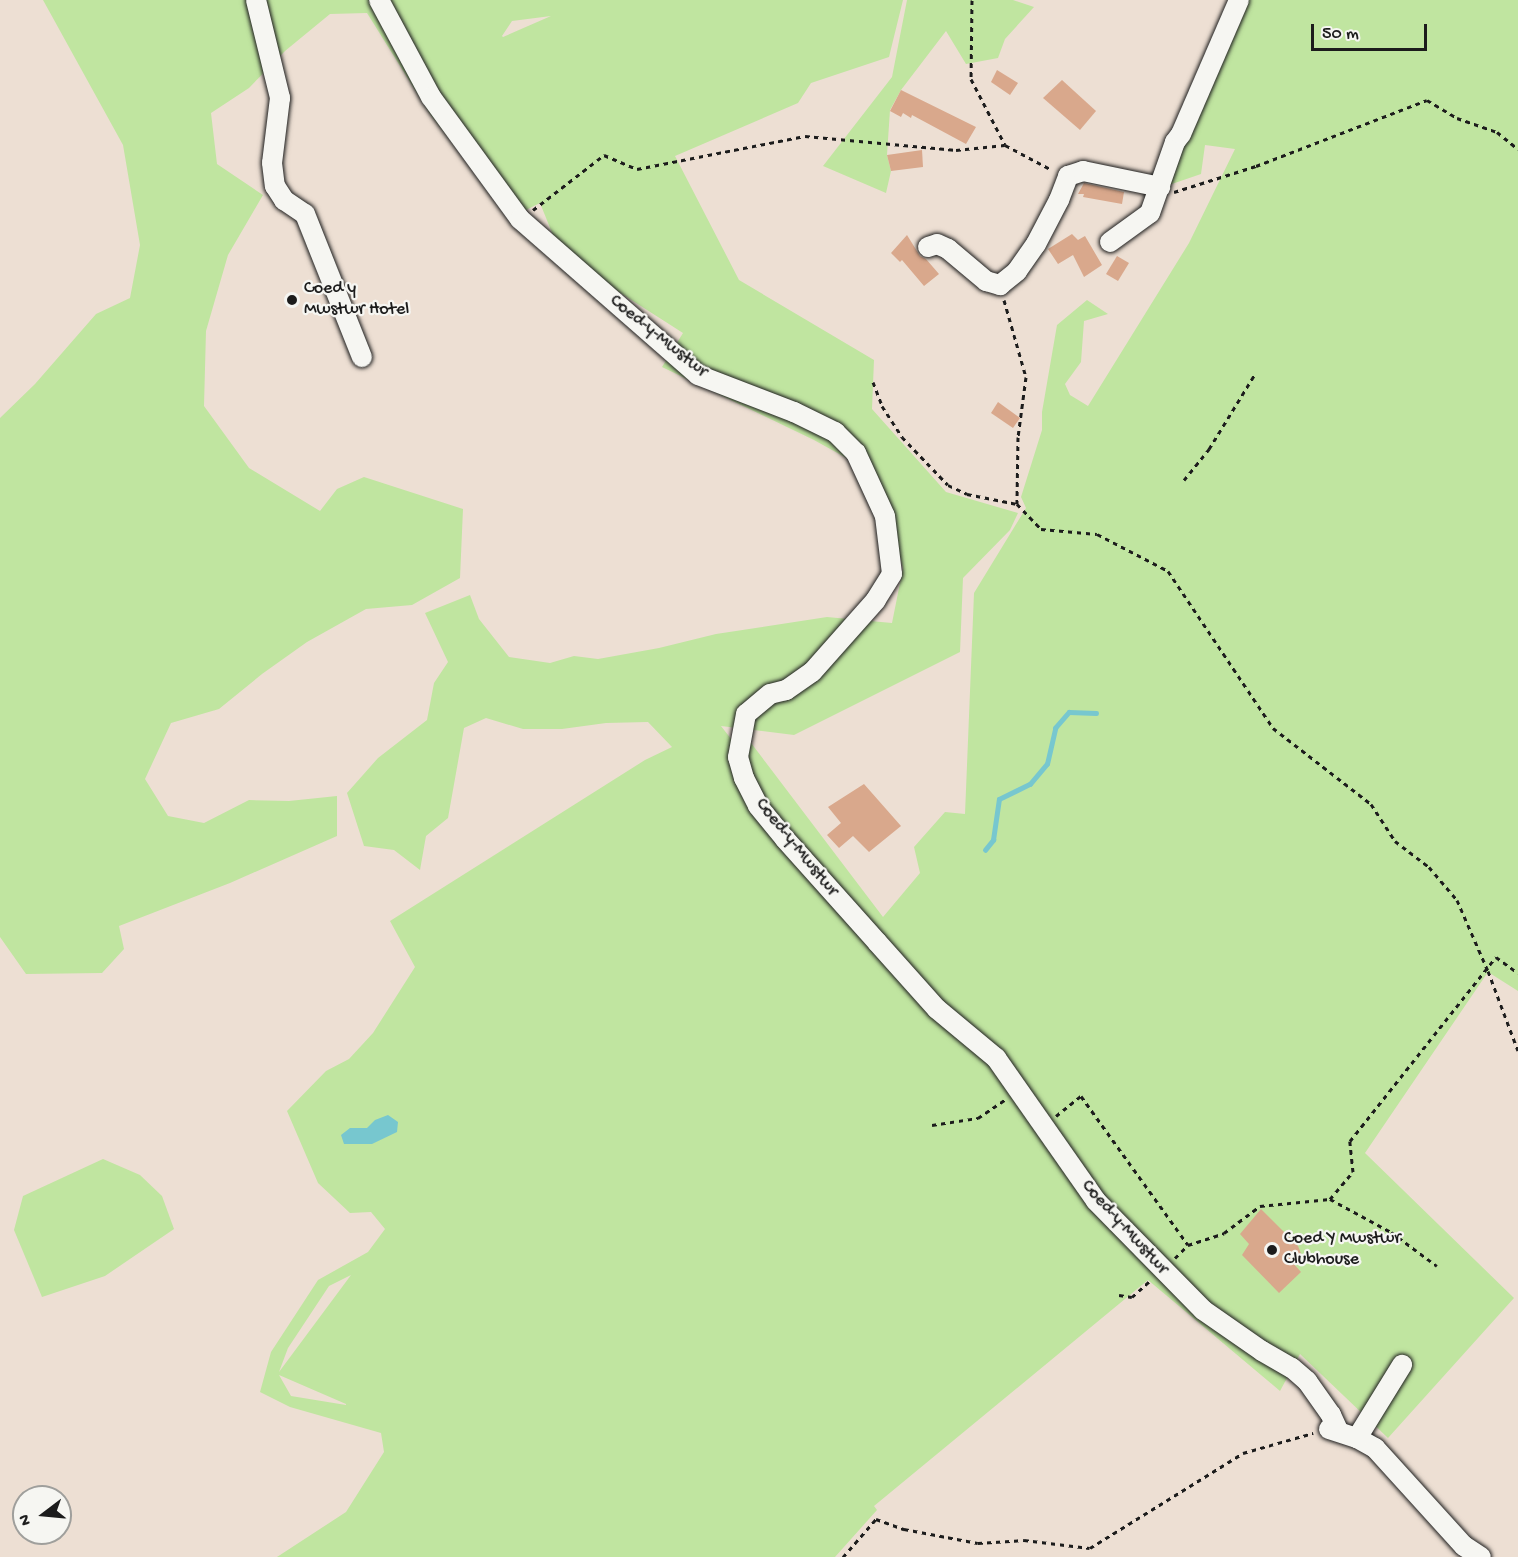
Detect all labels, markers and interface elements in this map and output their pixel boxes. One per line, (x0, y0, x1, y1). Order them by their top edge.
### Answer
scale bar (1314, 12, 1430, 50)
text: 50 m (1322, 24, 1359, 45)
place label: Coed y Mwstwr Hotel (304, 279, 409, 322)
street label: Coed-y-Mwstwr (605, 291, 711, 383)
marker: Coed y Mwstwr Hotel (285, 293, 299, 307)
street label: Coed-y-Mwstwr (750, 795, 842, 901)
street label: Coed-y-Mwstwr (1076, 1176, 1172, 1280)
place label: Coed Y Mwstwr Clubhouse (1284, 1229, 1401, 1272)
marker: Coed Y Mwstwr Clubhouse (1265, 1243, 1279, 1257)
north arrow (12, 1485, 72, 1545)
text: N (16, 1512, 37, 1527)

